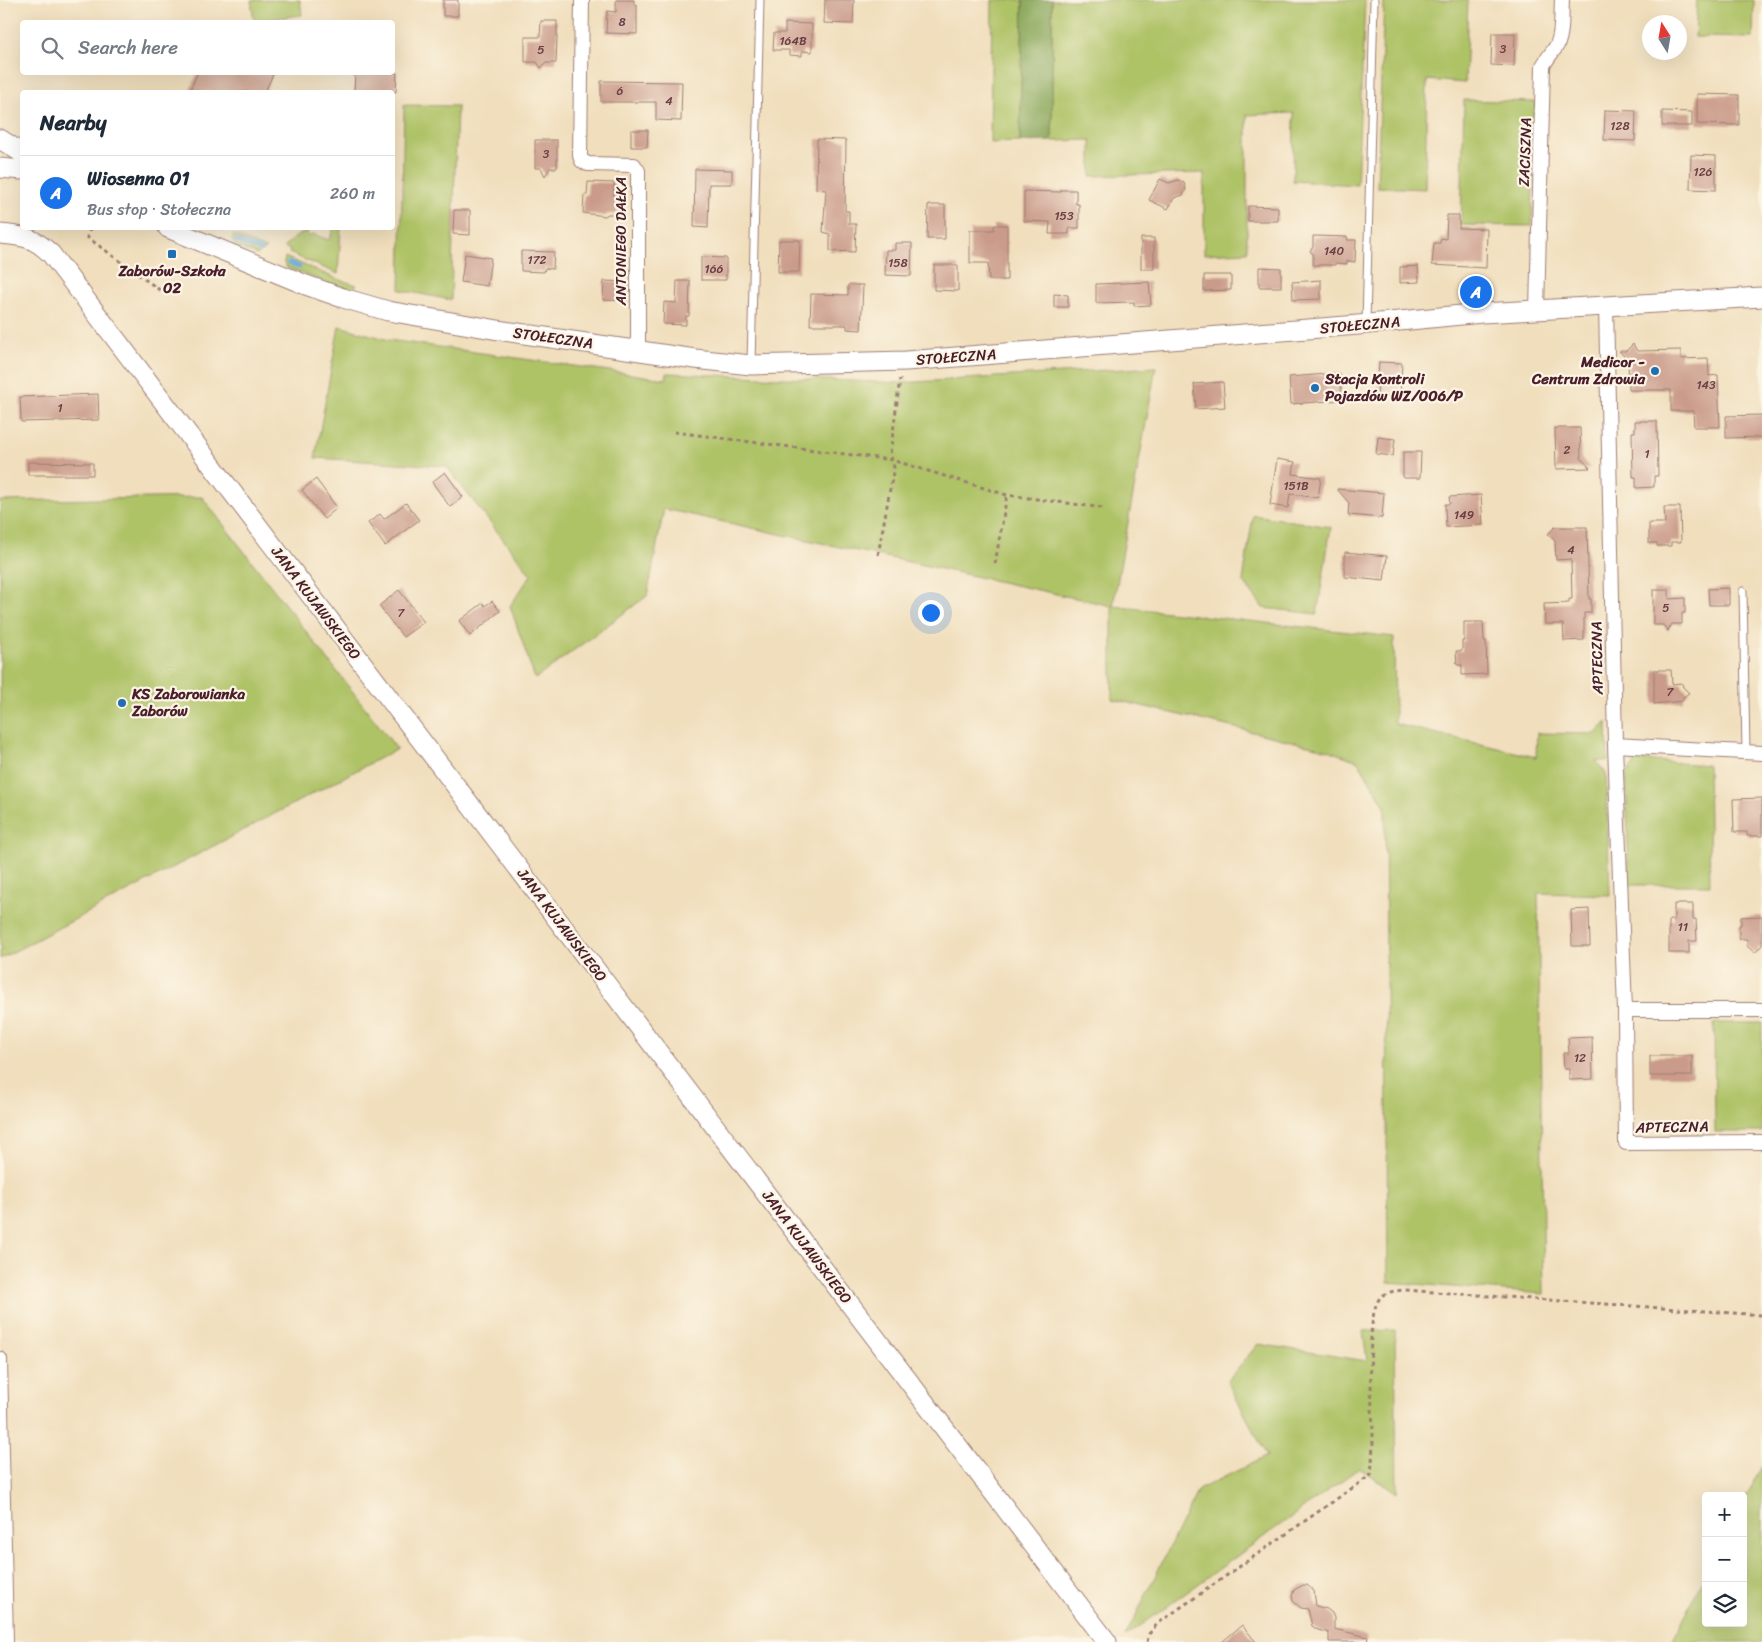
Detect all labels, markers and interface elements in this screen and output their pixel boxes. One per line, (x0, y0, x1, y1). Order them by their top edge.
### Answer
house number: 8 (618, 11, 626, 33)
north arrow (1642, 15, 1687, 60)
search box (20, 20, 395, 75)
house number: 164B (779, 30, 807, 52)
text: Search here (78, 31, 178, 64)
icon: search (38, 34, 66, 62)
house number: 3 (1500, 38, 1507, 60)
house number: 5 (537, 39, 545, 61)
house number: 6 (617, 80, 624, 102)
house number: 4 (665, 90, 673, 112)
text: Nearby (40, 104, 106, 142)
house number: 128 (1610, 115, 1630, 137)
street label: ZACISZNA (1511, 117, 1539, 187)
house number: 3 (543, 143, 550, 165)
house number: 126 (1694, 161, 1713, 183)
text: Wiosenna 01 (87, 162, 190, 195)
street label: ANTONIEGO DAŁKA (608, 177, 634, 306)
text: A (51, 179, 61, 208)
text: 260 m (330, 179, 375, 208)
text: Bus stop · Stołeczna (87, 195, 231, 224)
house number: 153 (1054, 205, 1074, 227)
house number: 140 (1324, 240, 1345, 262)
marker: Zaborów-Szkoła 02 (166, 248, 178, 260)
house number: 172 (528, 249, 547, 271)
house number: 158 (888, 252, 908, 274)
place label: Zaborów-Szkoła 02 (117, 258, 226, 301)
house number: 166 (705, 258, 724, 280)
pin: A (1460, 273, 1492, 311)
street label: STOŁECZNA (1319, 309, 1401, 341)
street label: STOŁECZNA (511, 320, 595, 356)
street label: STOŁECZNA (915, 341, 997, 373)
place label: Medicor - Centrum Zdrowia (1531, 349, 1645, 392)
marker: Medicor - Centrum Zdrowia (1649, 365, 1661, 377)
place label: Stacja Kontroli Pojazdów WZ/006/P (1324, 366, 1464, 409)
house number: 143 (1696, 374, 1716, 396)
marker: Stacja Kontroli Pojazdów WZ/006/P (1309, 382, 1321, 394)
house number: 1 (57, 397, 63, 419)
house number: 2 (1564, 439, 1571, 461)
house number: 1 (1644, 443, 1650, 465)
house number: 151B (1283, 475, 1309, 497)
house number: 149 (1454, 504, 1474, 526)
house number: 4 (1567, 539, 1575, 561)
street label: JANA KUJAWSKIEGO (264, 540, 368, 666)
house number: 5 (1662, 597, 1670, 619)
your location (918, 600, 944, 626)
house number: 7 (398, 602, 406, 624)
street label: APTECZNA (1583, 621, 1611, 696)
place label: KS Zaborowianka Zaborów (131, 681, 245, 724)
house number: 7 (1667, 681, 1675, 703)
marker: KS Zaborowianka Zaborów (116, 697, 128, 709)
street label: JANA KUJAWSKIEGO (510, 862, 614, 988)
house number: 11 (1678, 916, 1688, 938)
house number: 12 (1574, 1047, 1586, 1069)
street label: APTECZNA (1634, 1113, 1709, 1141)
street label: JANA KUJAWSKIEGO (755, 1184, 859, 1310)
map controls (1702, 1492, 1747, 1627)
button: + (1702, 1492, 1747, 1537)
button: − (1702, 1537, 1747, 1582)
button: layers (1702, 1582, 1747, 1627)

